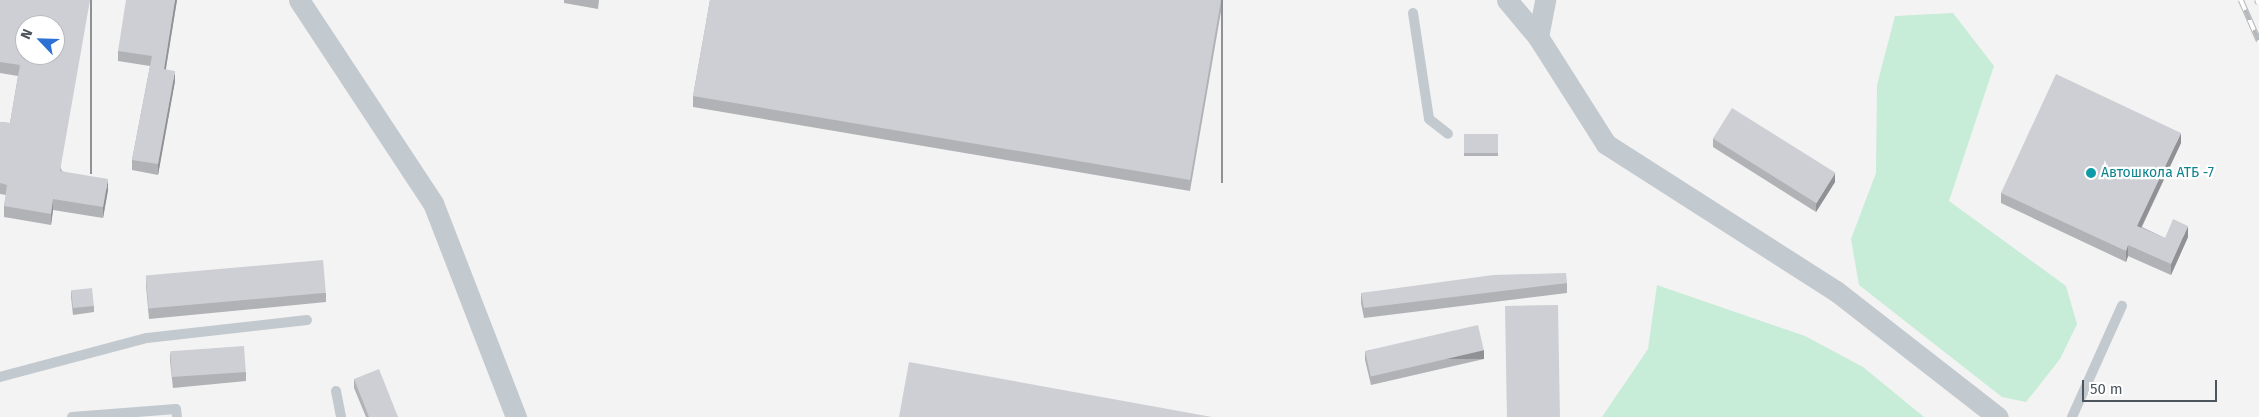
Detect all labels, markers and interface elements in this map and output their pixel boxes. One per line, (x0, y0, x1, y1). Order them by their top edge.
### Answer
north arrow (15, 15, 65, 65)
text: N (17, 26, 36, 42)
place label: Автошкола АТБ -7 (2101, 165, 2214, 181)
marker: Автошкола АТБ -7 (2085, 167, 2097, 179)
scale bar (2084, 370, 2219, 402)
text: 50 m (2090, 380, 2123, 398)

